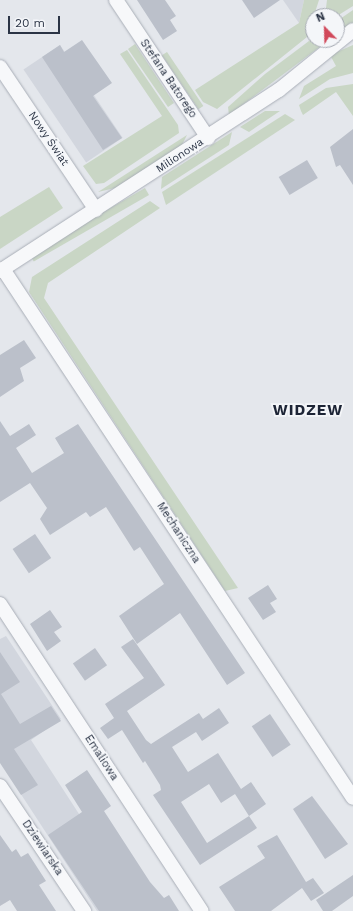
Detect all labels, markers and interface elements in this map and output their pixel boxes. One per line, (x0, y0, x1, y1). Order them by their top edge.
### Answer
scale bar (10, 8, 62, 34)
north arrow (305, 8, 345, 48)
text: N (314, 10, 327, 25)
text: 20 m (15, 16, 45, 30)
street label: Stefana Batorego (137, 37, 199, 121)
street label: Nowy Świat (25, 109, 71, 169)
street label: Milionowa (154, 136, 206, 176)
district label: WIDZEW (273, 402, 343, 420)
street label: Mechaniczna (153, 500, 203, 566)
street label: Emaliowa (81, 733, 121, 783)
street label: Dziewiarska (19, 818, 65, 878)

